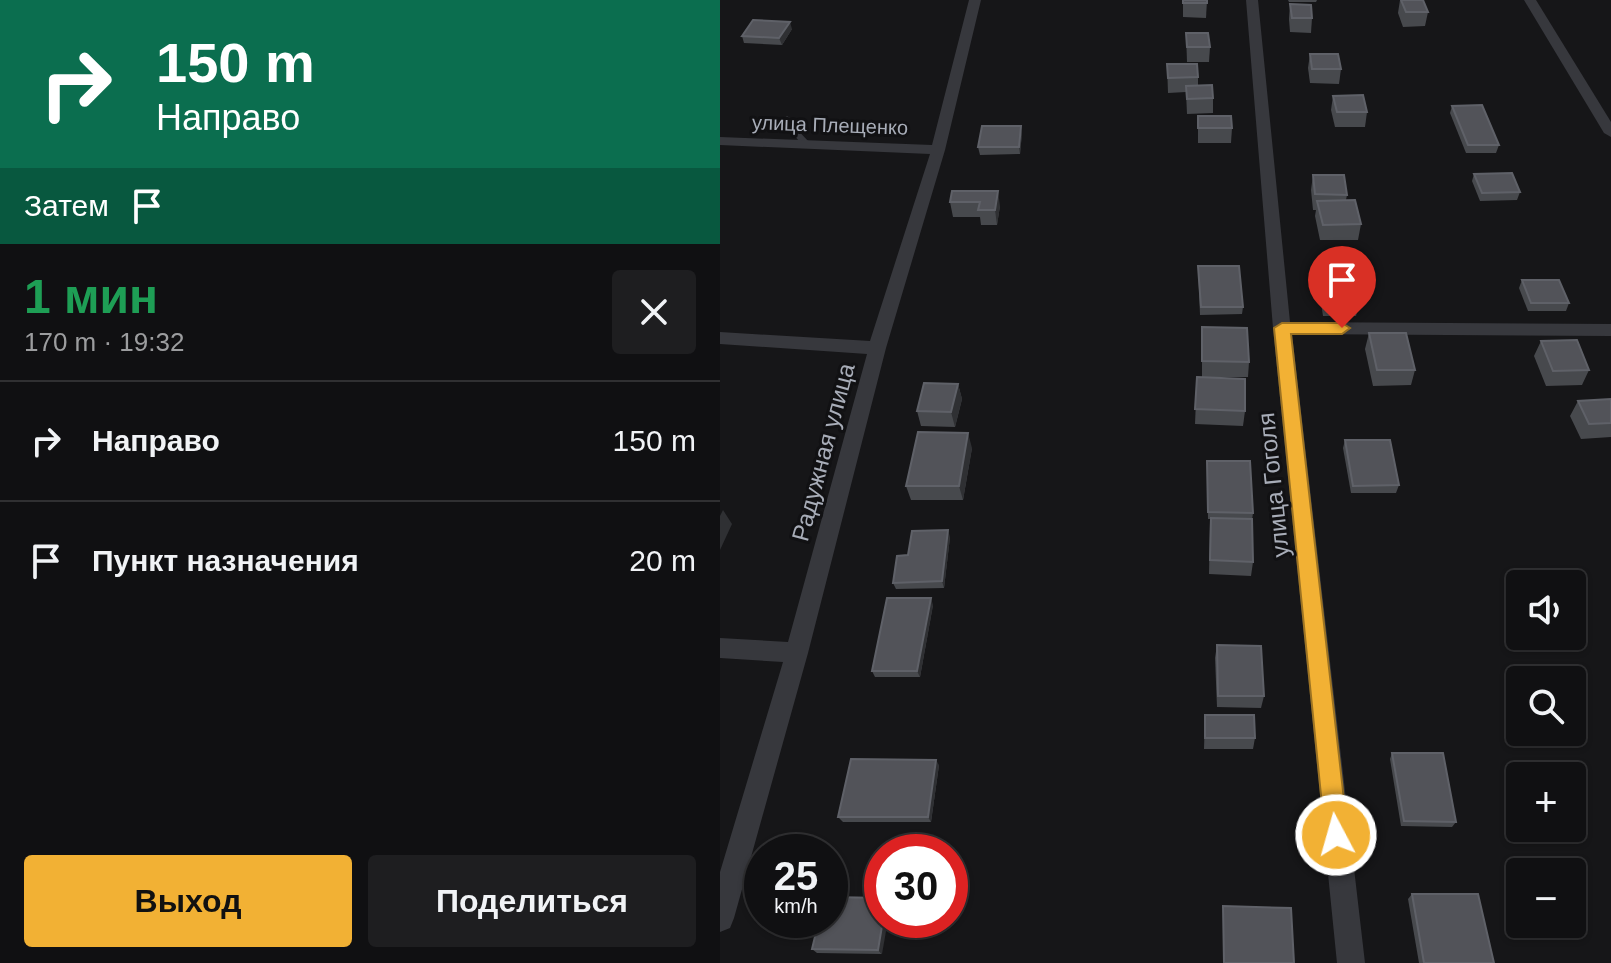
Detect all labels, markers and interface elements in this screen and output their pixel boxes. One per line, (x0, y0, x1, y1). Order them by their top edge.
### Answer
text: 150 m (156, 31, 315, 94)
icon: right (24, 32, 128, 136)
text: Направо (156, 97, 300, 138)
street label: улица Плещенко (752, 111, 908, 139)
icon: arrive (125, 184, 169, 228)
text: Затем (24, 189, 109, 222)
pin (1308, 246, 1376, 328)
icon: arrive (1320, 258, 1364, 302)
text: 1 мин (24, 270, 158, 323)
button: close (612, 270, 696, 354)
text: 170 m · 19:32 (24, 327, 184, 357)
street label: Радужная улица (786, 359, 860, 544)
street label: улица Гоголя (1252, 411, 1294, 559)
icon: right (24, 419, 68, 463)
text: Направо (92, 424, 220, 457)
text: 150 m (613, 424, 696, 457)
icon: arrive (24, 539, 68, 583)
text: Пункт назначения (92, 544, 359, 577)
text: 20 m (629, 544, 696, 577)
map controls (1506, 570, 1586, 938)
button: sound (1506, 570, 1586, 650)
button: search (1506, 666, 1586, 746)
button: + (1506, 762, 1586, 842)
position arrow (1294, 793, 1378, 877)
speed limit sign: 30 (864, 834, 968, 938)
text: 25 (774, 854, 818, 898)
button: Выход (24, 855, 352, 947)
button: Поделиться (368, 855, 696, 947)
button: − (1506, 858, 1586, 938)
text: km/h (774, 895, 818, 917)

